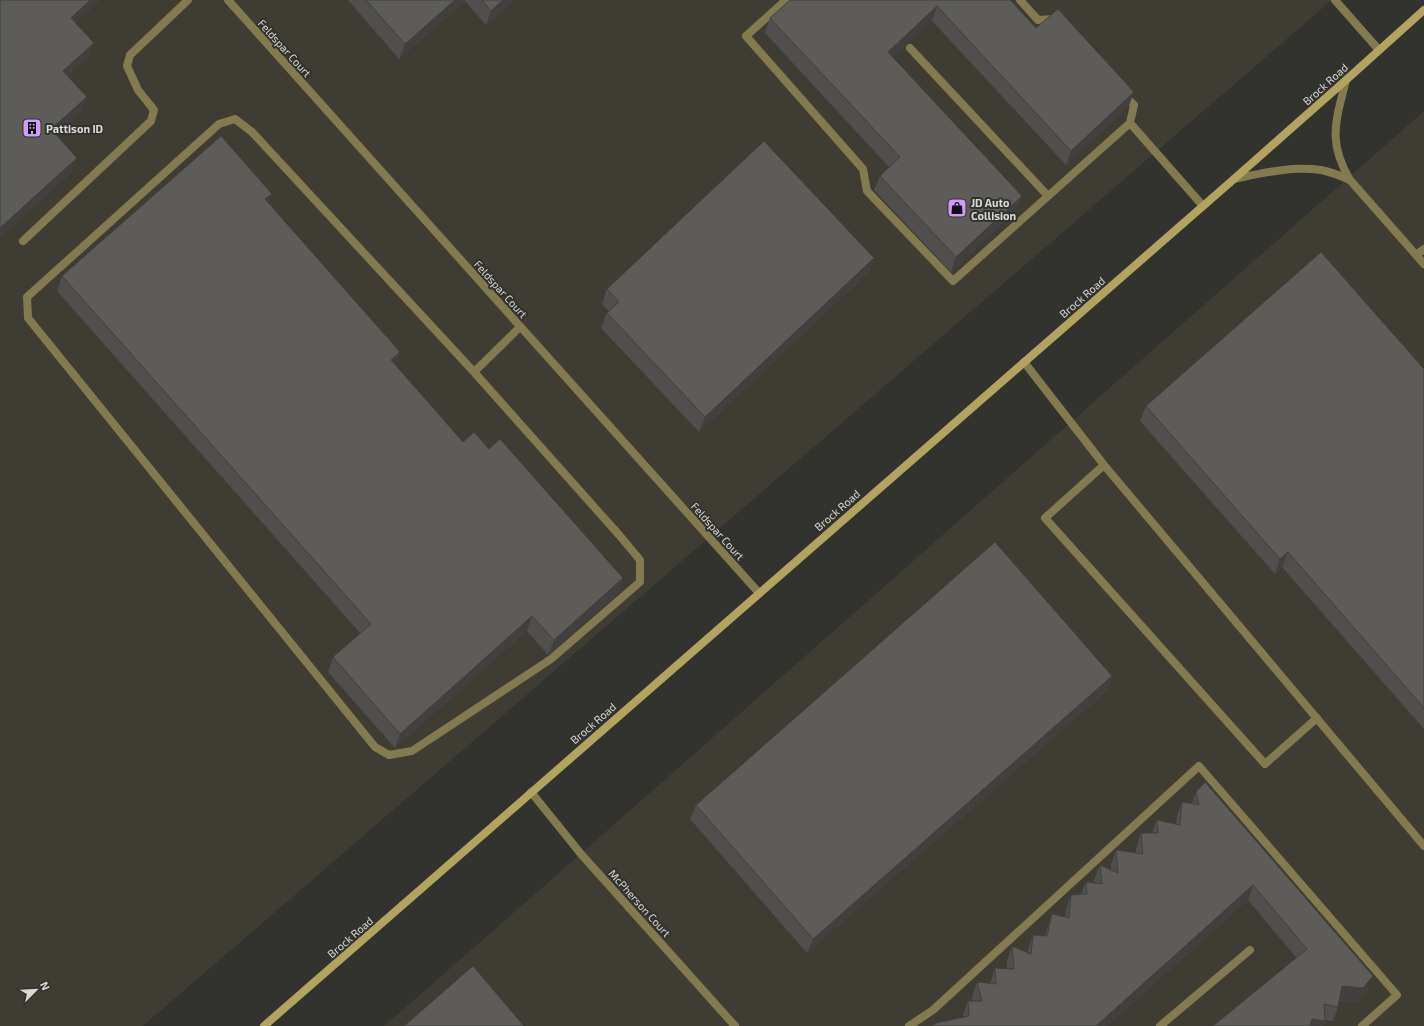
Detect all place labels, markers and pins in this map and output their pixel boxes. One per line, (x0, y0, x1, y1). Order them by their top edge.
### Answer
building icon: Pattison ID (21, 117, 43, 139)
place label: Pattison ID (46, 122, 103, 135)
place label: JD Auto Collision (971, 196, 1016, 222)
shop icon: JD Auto Collision (946, 197, 968, 219)

